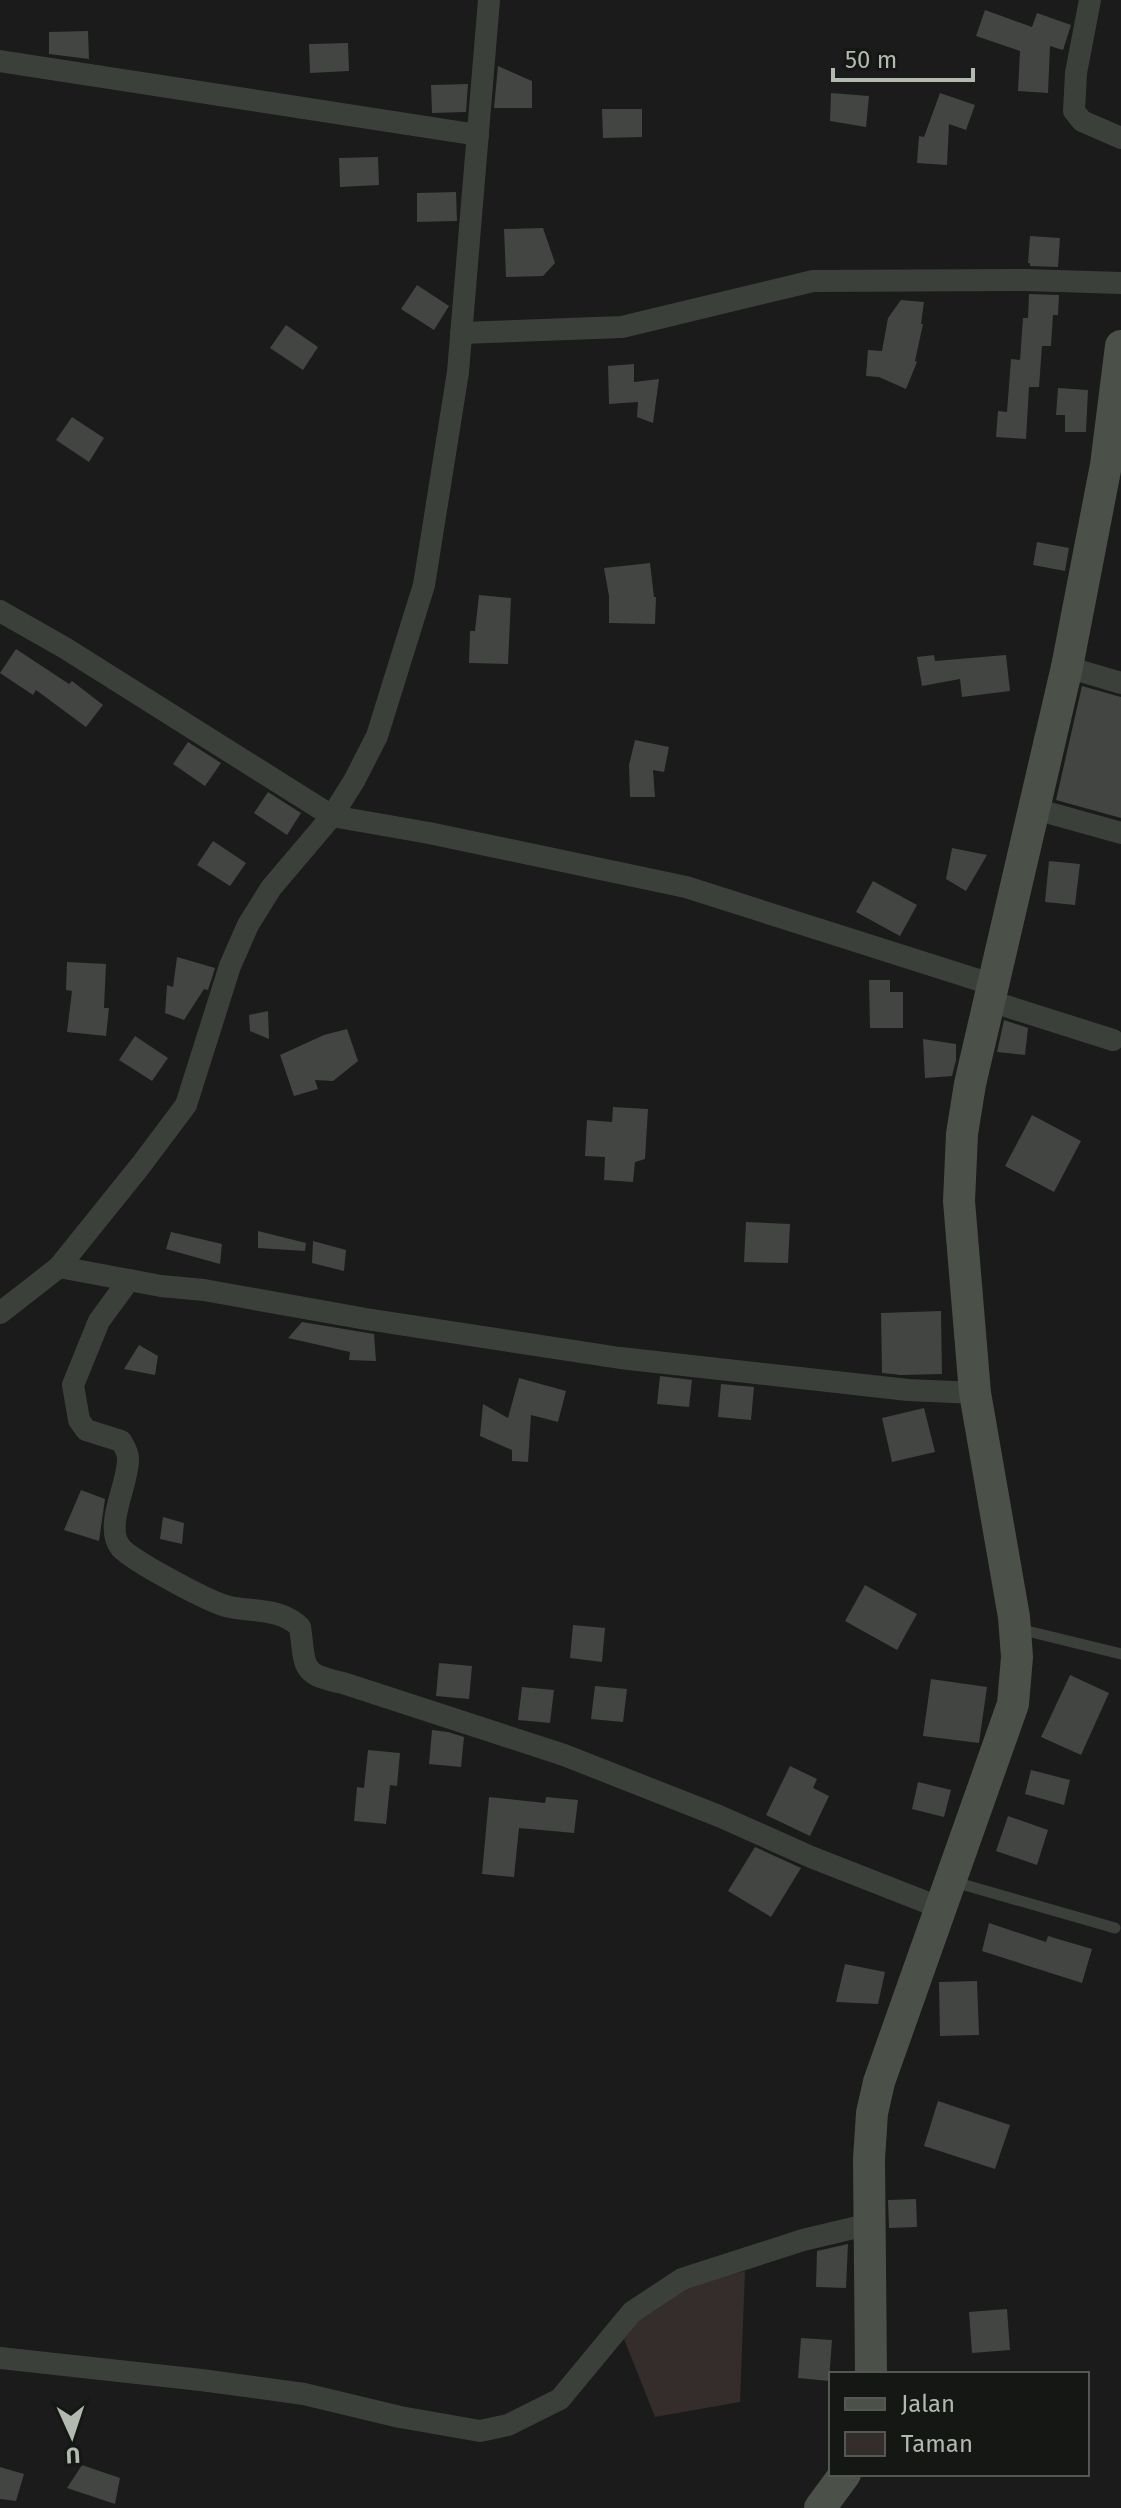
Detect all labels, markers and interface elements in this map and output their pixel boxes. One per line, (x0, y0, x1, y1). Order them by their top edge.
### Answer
scale bar (833, 32, 973, 82)
text: 50 m (845, 46, 897, 74)
legend (829, 2372, 1089, 2476)
text: Jalan (901, 2390, 955, 2418)
north arrow (32, 2396, 112, 2476)
text: Taman (901, 2430, 973, 2458)
text: U (65, 2442, 81, 2469)

